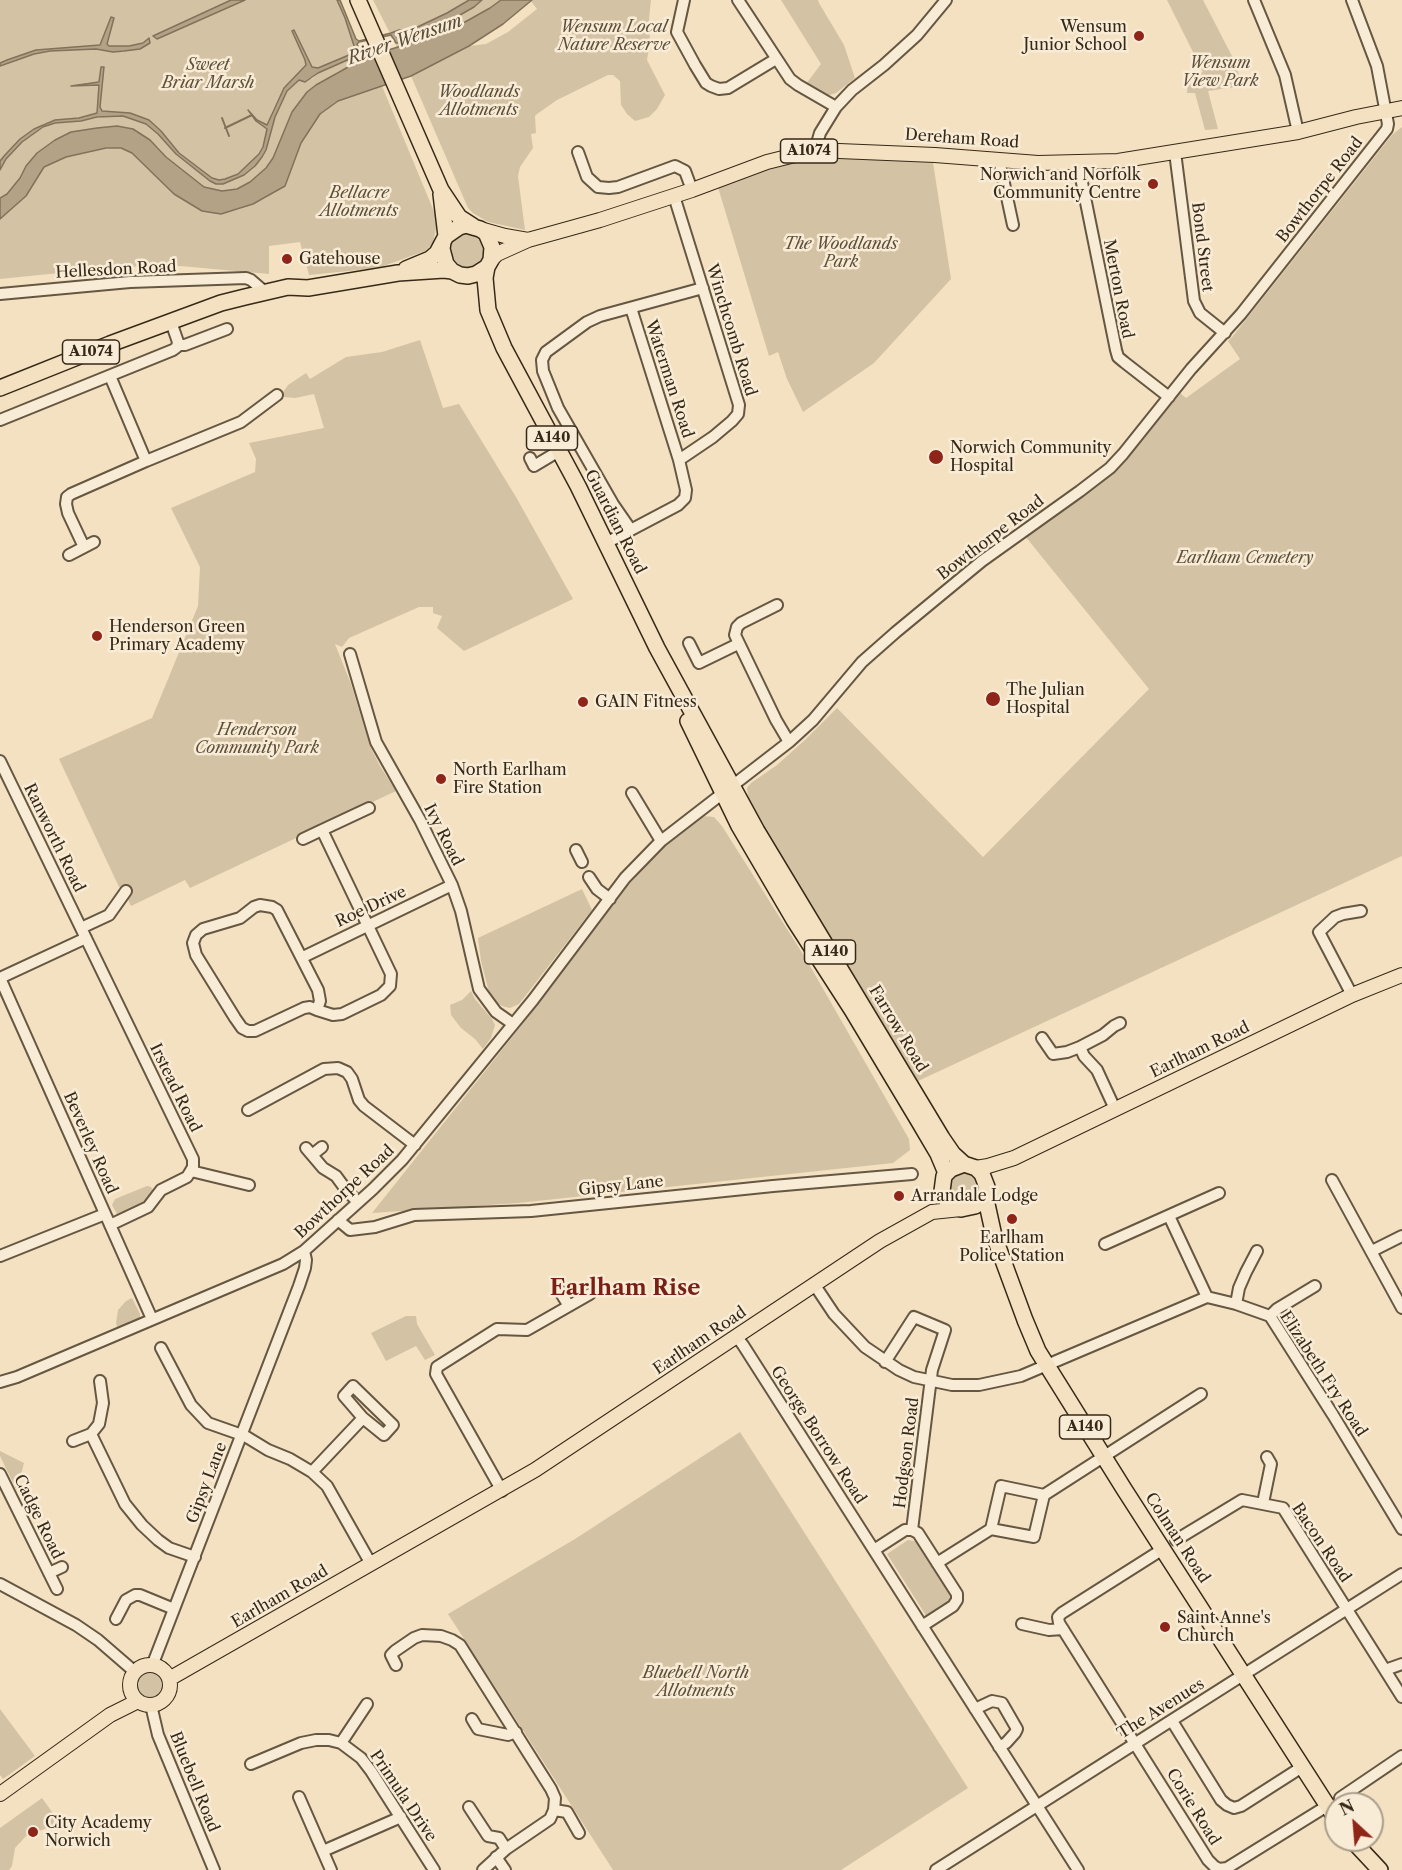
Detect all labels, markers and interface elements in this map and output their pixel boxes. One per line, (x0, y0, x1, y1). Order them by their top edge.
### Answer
water label: River Wensum (345, 10, 465, 70)
park label: Wensum Local Nature Reserve (558, 17, 670, 55)
place label: Wensum Junior School (1024, 17, 1127, 55)
marker: Wensum Junior School (1132, 29, 1146, 43)
park label: Wensum View Park (1181, 53, 1259, 91)
park label: Sweet Briar Marsh (162, 55, 254, 93)
park label: Woodlands Allotments (438, 82, 520, 120)
street label: Dereham Road (904, 125, 1020, 153)
street label: Bowthorpe Road (1273, 133, 1367, 247)
road number: A1074 (780, 139, 838, 163)
place label: Norwich and Norfolk Community Centre (980, 165, 1141, 203)
marker: Norwich and Norfolk Community Centre (1146, 177, 1160, 191)
park label: Bellacre Allotments (320, 183, 398, 221)
street label: Bond Street (1187, 201, 1217, 293)
park label: The Woodlands Park (784, 234, 898, 272)
street label: Merton Road (1099, 238, 1137, 340)
place label: Gatehouse (299, 249, 381, 269)
marker: Gatehouse (280, 252, 294, 266)
street label: Hellesdon Road (55, 257, 177, 283)
street label: Winchcomb Road (702, 261, 760, 399)
street label: Waterman Road (641, 318, 697, 440)
road number: A1074 (62, 340, 119, 364)
road number: A140 (526, 426, 578, 450)
place label: Norwich Community Hospital (950, 438, 1111, 476)
marker: Norwich Community Hospital (927, 448, 945, 466)
street label: Guardian Road (580, 467, 650, 577)
street label: Bowthorpe Road (934, 492, 1048, 584)
park label: Earlham Cemetery (1176, 548, 1314, 568)
place label: Henderson Green Primary Academy (109, 617, 245, 655)
marker: Henderson Green Primary Academy (90, 629, 104, 643)
place label: The Julian Hospital (1006, 680, 1085, 718)
marker: The Julian Hospital (984, 690, 1002, 708)
place label: GAIN Fitness (595, 692, 697, 712)
marker: GAIN Fitness (576, 695, 590, 709)
park label: Henderson Community Park (195, 720, 319, 758)
place label: North Earlham Fire Station (453, 760, 567, 798)
marker: North Earlham Fire Station (434, 772, 448, 786)
street label: Ranworth Road (19, 780, 89, 896)
street label: Ivy Road (419, 801, 467, 869)
street label: Roe Drive (332, 882, 410, 932)
road number: A140 (804, 940, 856, 964)
street label: Farrow Road (865, 982, 931, 1076)
street label: Earlham Road (1147, 1018, 1253, 1082)
street label: Irstead Road (145, 1041, 205, 1135)
street label: Beverley Road (59, 1089, 121, 1197)
street label: Bowthorpe Road (291, 1141, 399, 1243)
street label: Gipsy Lane (577, 1172, 665, 1200)
place label: Arrandale Lodge (911, 1186, 1038, 1206)
marker: Arrandale Lodge (892, 1189, 906, 1203)
marker: Earlham Police Station (1005, 1212, 1019, 1226)
place label: Earlham Police Station (959, 1228, 1065, 1266)
district label: Earlham Rise (550, 1276, 700, 1302)
street label: Earlham Road (650, 1303, 750, 1379)
street label: Elizabeth Fry Road (1275, 1308, 1371, 1440)
street label: George Borrow Road (766, 1362, 870, 1508)
street label: Hodgson Road (891, 1396, 923, 1510)
road number: A140 (1060, 1415, 1110, 1439)
street label: Gipsy Lane (183, 1440, 231, 1526)
street label: Cadge Road (9, 1472, 67, 1562)
street label: Colman Road (1141, 1489, 1213, 1587)
street label: Bacon Road (1287, 1500, 1355, 1586)
street label: Earlham Road (228, 1562, 332, 1632)
place label: Saint Anne's Church (1177, 1608, 1271, 1646)
marker: Saint Anne's Church (1158, 1620, 1172, 1634)
park label: Bluebell North Allotments (643, 1663, 749, 1701)
street label: The Avenues (1114, 1675, 1208, 1743)
street label: Bluebell Road (165, 1729, 223, 1835)
street label: Primula Drive (365, 1747, 441, 1845)
street label: Corie Road (1162, 1765, 1224, 1849)
north arrow (1324, 1792, 1384, 1852)
text: N (1336, 1796, 1358, 1820)
place label: City Academy Norwich (45, 1813, 152, 1851)
marker: City Academy Norwich (26, 1825, 40, 1839)

